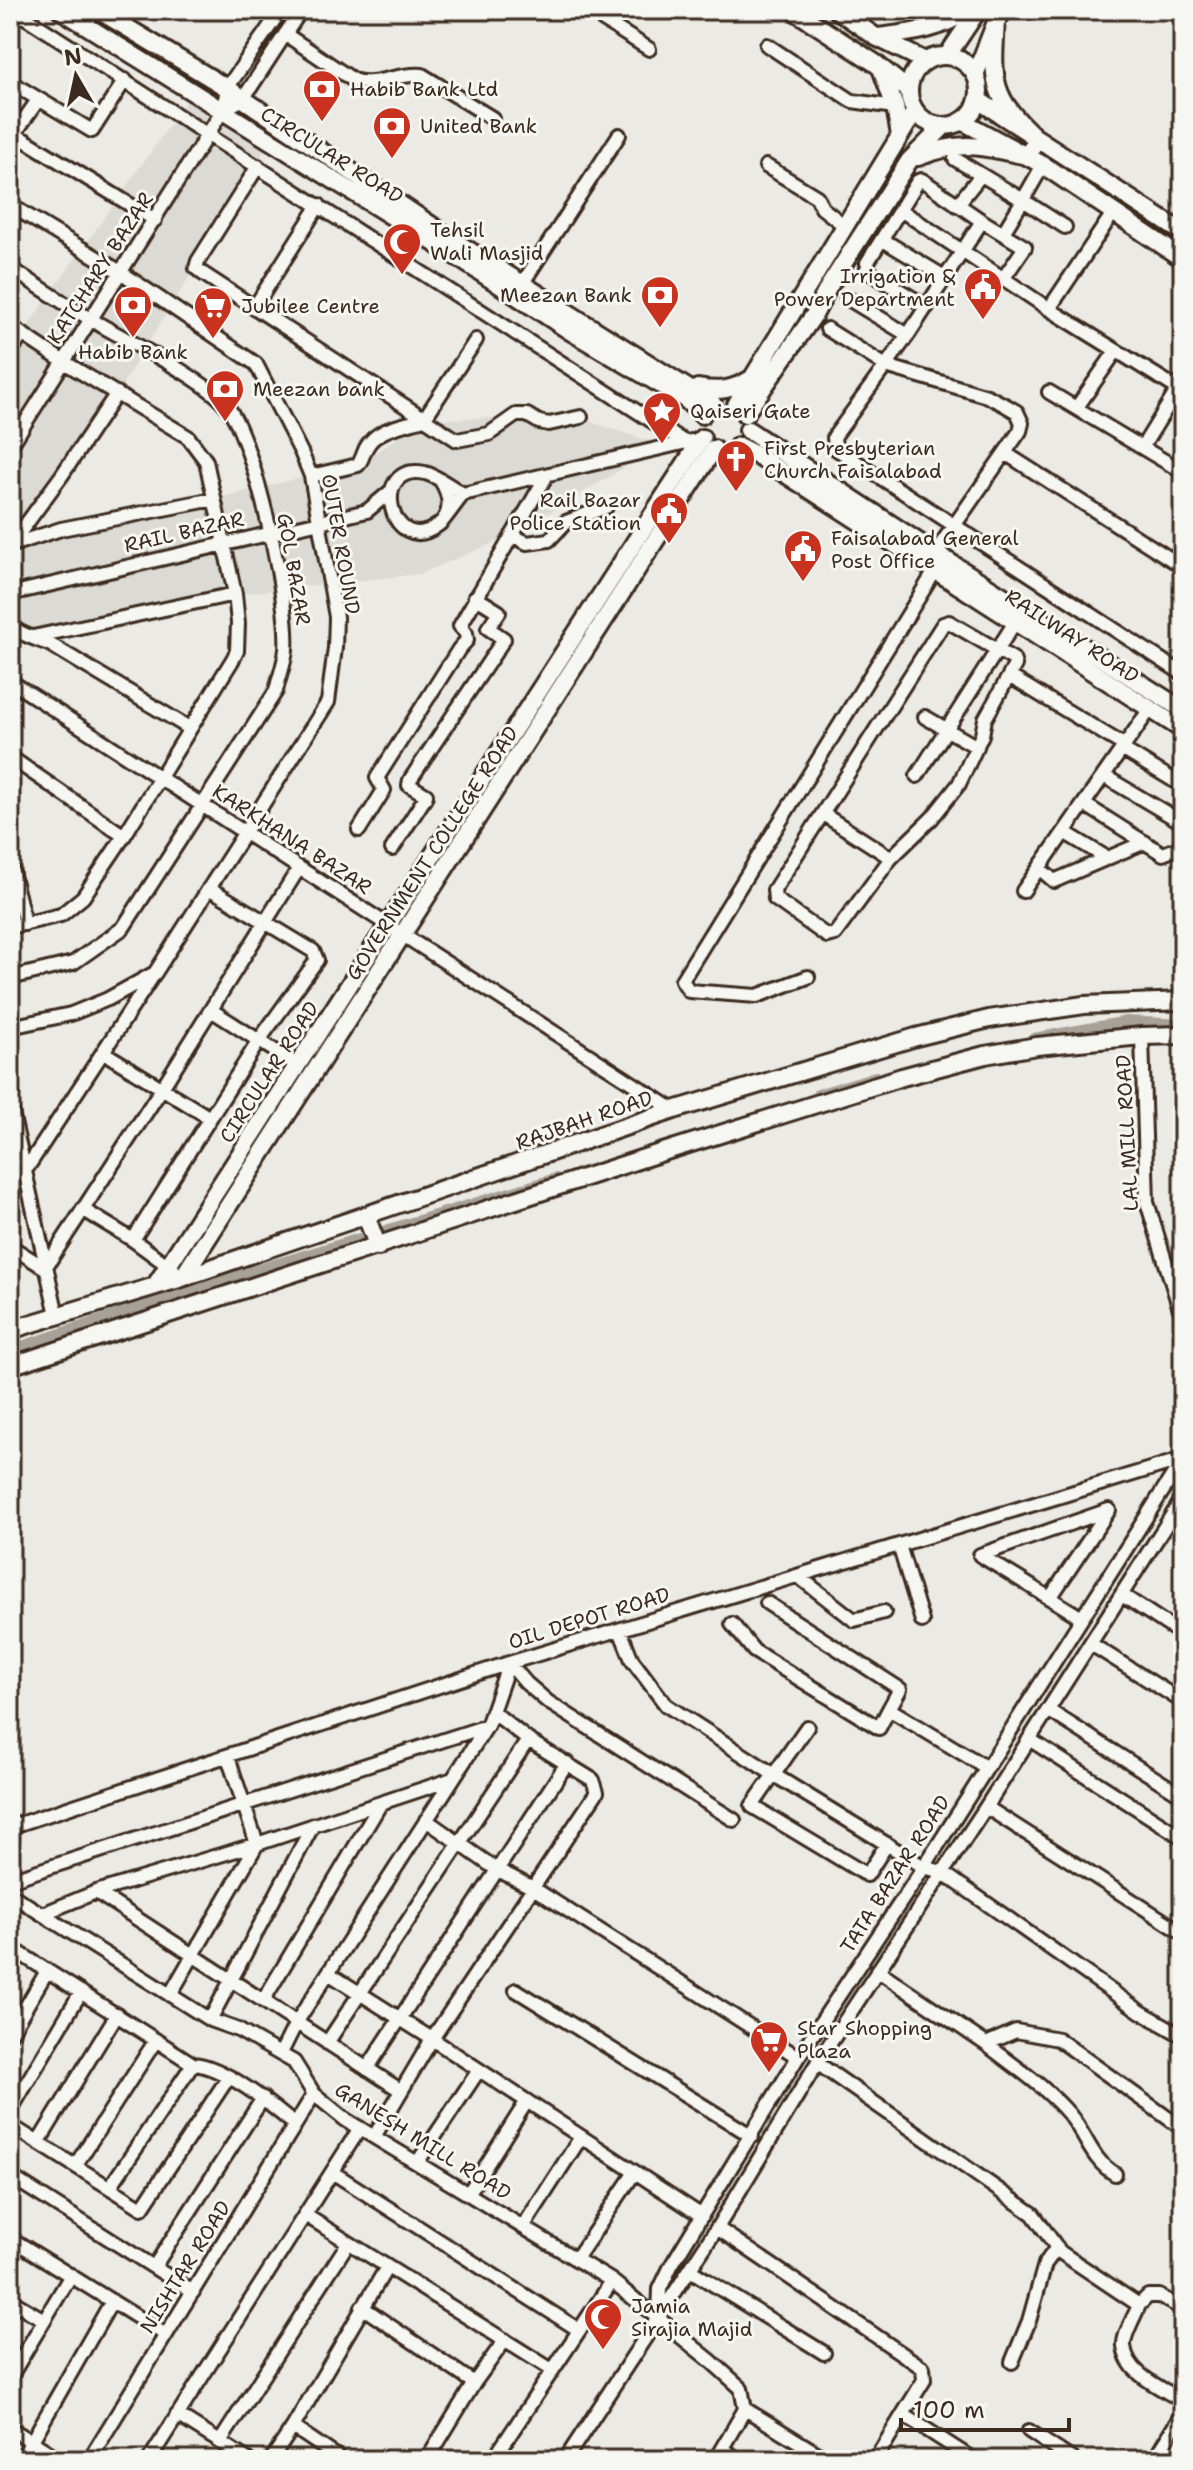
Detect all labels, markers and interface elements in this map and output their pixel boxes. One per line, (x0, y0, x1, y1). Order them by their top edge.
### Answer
north arrow (36, 36, 116, 116)
text: N (62, 41, 84, 72)
bank icon: Habib Bank Ltd (301, 68, 343, 123)
place label: Habib Bank Ltd (350, 76, 499, 102)
street label: CIRCULAR ROAD (256, 101, 408, 209)
bank icon: United Bank (371, 105, 413, 160)
place label: United Bank (420, 113, 537, 139)
street label: KATCHARY BAZAR (41, 187, 159, 349)
place label: Tehsil Wali Masjid (430, 217, 544, 266)
mosque icon: Tehsil Wali Masjid (381, 221, 423, 276)
place label: Irrigation & Power Department (774, 263, 956, 312)
public building icon: Irrigation & Power Department (962, 266, 1004, 321)
bank icon: Meezan Bank (639, 274, 681, 329)
place label: Meezan Bank (500, 282, 632, 308)
bank icon: Habib Bank (112, 284, 154, 339)
supermarket icon: Jubilee Centre (192, 285, 234, 340)
place label: Jubilee Centre (241, 293, 380, 319)
place label: Habib Bank (78, 339, 188, 365)
bank icon: Meezan bank (204, 368, 246, 423)
place label: Meezan bank (253, 376, 385, 402)
place icon: Qaiseri Gate (641, 390, 683, 445)
place label: Qaiseri Gate (690, 398, 811, 424)
place label: First Presbyterian Church Faisalabad (764, 435, 942, 484)
church icon: First Presbyterian Church Faisalabad (715, 438, 757, 493)
street label: OUTER ROUND (316, 472, 366, 616)
place label: Rail Bazar Police Station (509, 487, 641, 536)
public building icon: Rail Bazar Police Station (648, 490, 690, 545)
street label: RAIL BAZAR (122, 506, 247, 558)
street label: GOL BAZAR (271, 511, 317, 627)
place label: Faisalabad General Post Office (831, 525, 1018, 574)
public building icon: Faisalabad General Post Office (782, 528, 824, 583)
street label: RAILWAY ROAD (1000, 583, 1144, 689)
street label: GOVERNMENT COLLEGE ROAD (340, 721, 524, 985)
street label: KARKHANA BAZAR (208, 778, 377, 900)
street label: CIRCULAR ROAD (214, 996, 324, 1148)
street label: LAL MILL ROAD (1110, 1054, 1144, 1212)
street label: RAJBAH ROAD (512, 1084, 656, 1156)
street label: OIL DEPOT ROAD (505, 1581, 673, 1655)
street label: TATA BAZAR ROAD (834, 1790, 956, 1958)
place label: Star Shopping Plaza (797, 2015, 932, 2064)
supermarket icon: Star Shopping Plaza (748, 2019, 790, 2074)
street label: GANESH MILL ROAD (330, 2076, 516, 2206)
street label: NISHTAR ROAD (134, 2196, 236, 2338)
place label: Jamia Sirajia Majid (631, 2293, 753, 2342)
mosque icon: Jamia Sirajia Majid (582, 2296, 624, 2351)
scale bar (901, 2382, 1069, 2432)
text: 100 m (913, 2394, 985, 2426)

